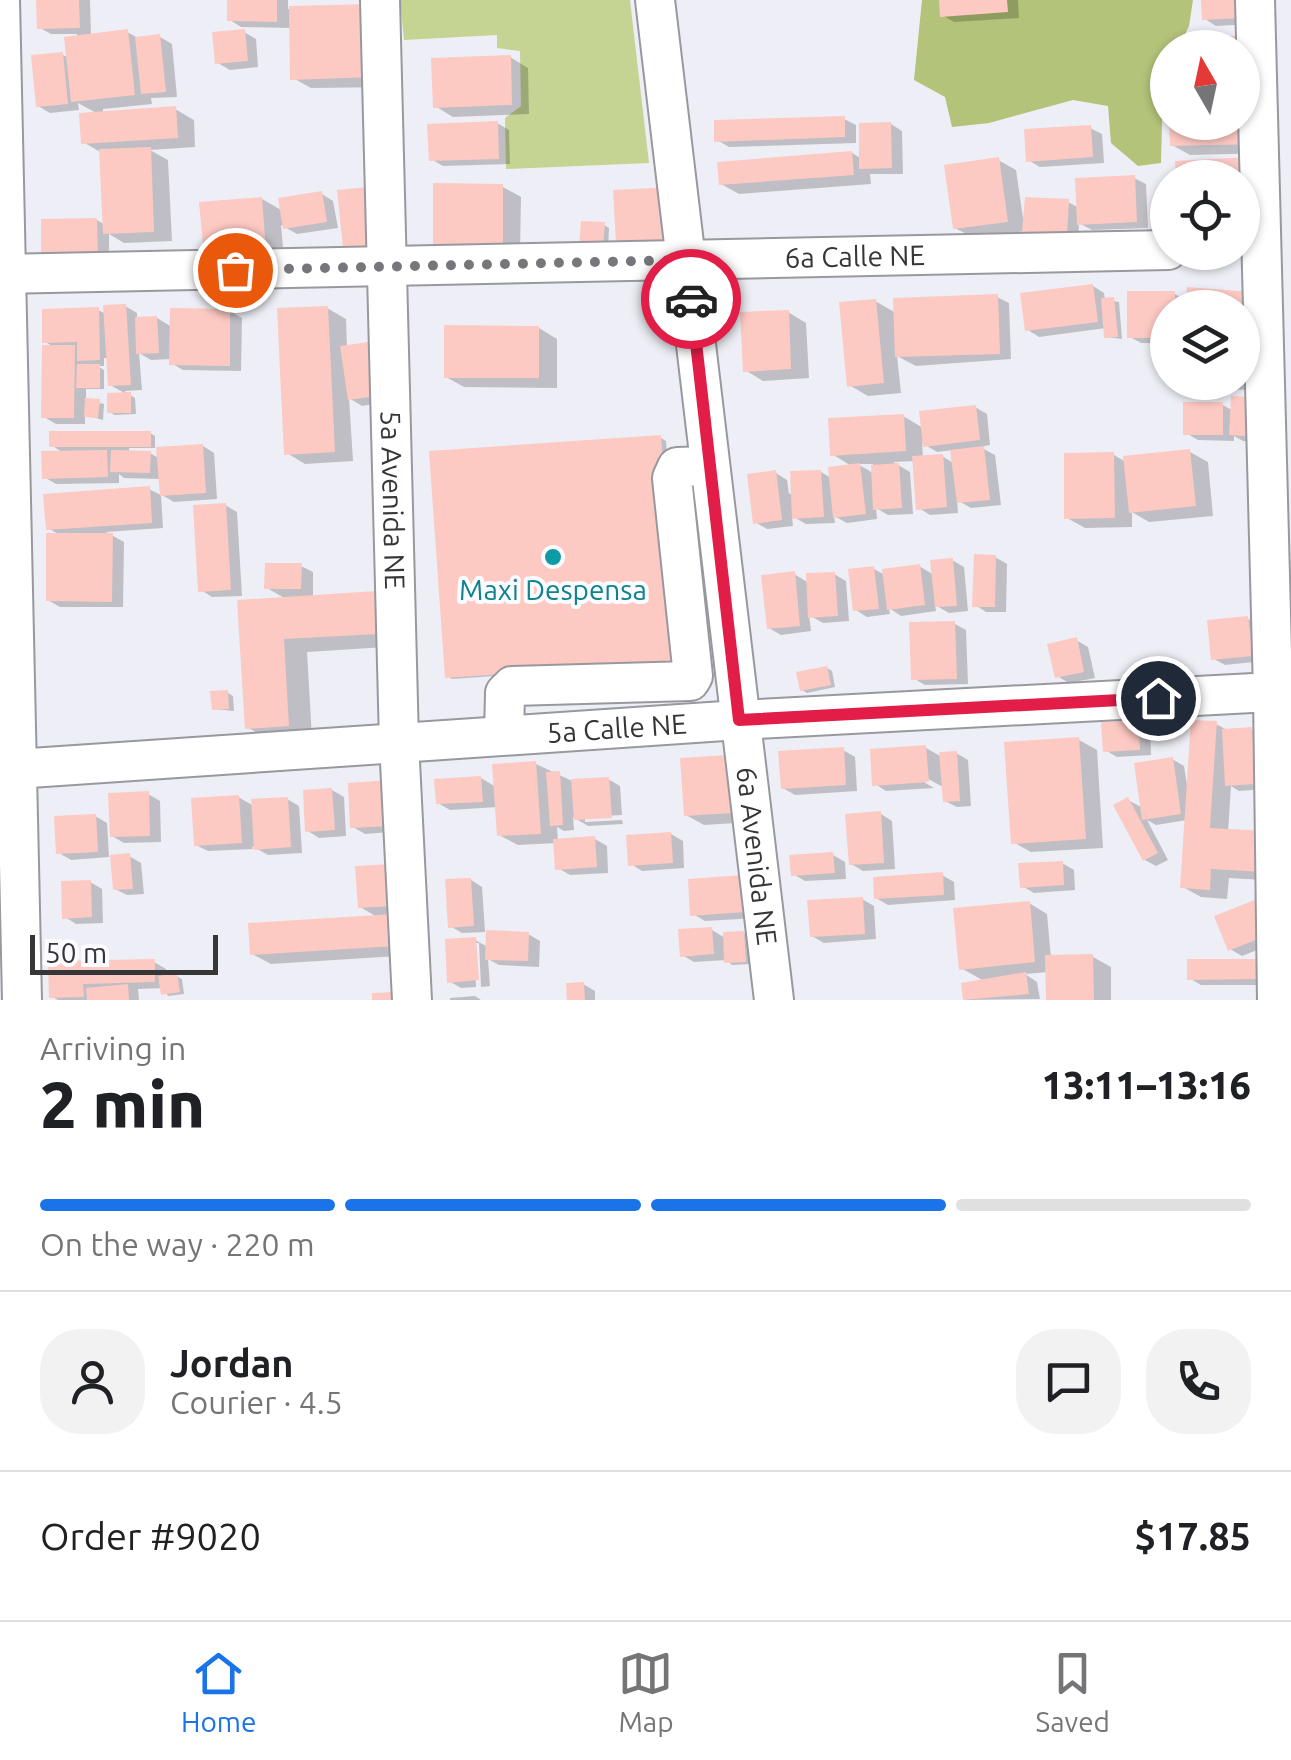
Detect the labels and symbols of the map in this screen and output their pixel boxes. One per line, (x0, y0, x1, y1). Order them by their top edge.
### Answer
north arrow (1150, 30, 1260, 140)
pin (193, 228, 278, 313)
street label: 6a Calle NE (784, 239, 925, 273)
courier (641, 249, 741, 349)
street label: 5a Avenida NE (376, 410, 411, 590)
marker: Maxi Despensa (542, 546, 564, 568)
place label: Maxi Despensa (459, 574, 647, 605)
pin (1116, 656, 1201, 741)
street label: 5a Calle NE (545, 708, 688, 748)
street label: 6a Avenida NE (731, 765, 783, 947)
scale bar (30, 930, 218, 974)

